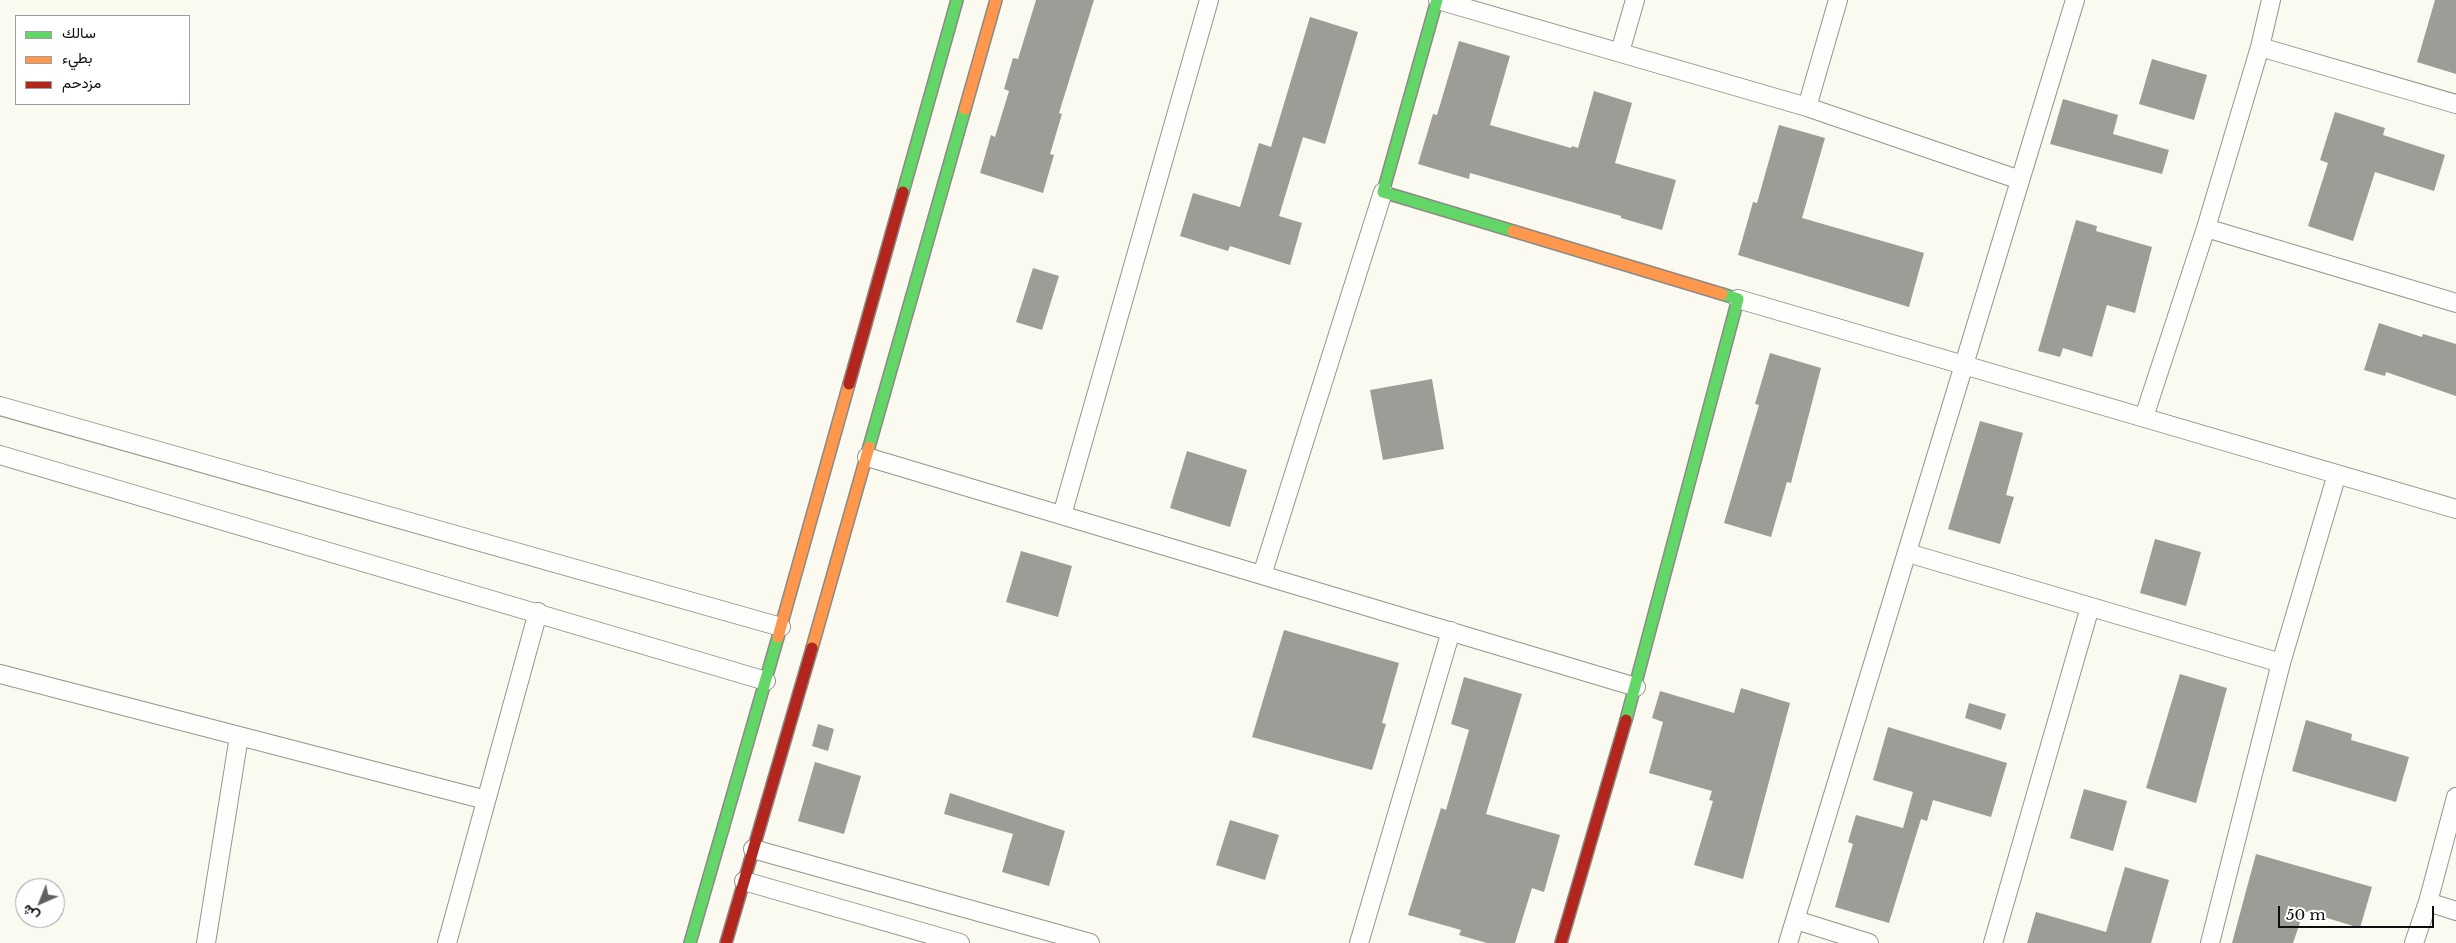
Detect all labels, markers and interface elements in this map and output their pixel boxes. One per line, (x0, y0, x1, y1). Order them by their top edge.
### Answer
legend (15, 15, 190, 105)
text: سالك (62, 23, 96, 42)
text: بطيء (62, 48, 92, 67)
text: مزدحم (62, 73, 101, 92)
north arrow (15, 878, 65, 928)
scale bar (2281, 896, 2437, 928)
text: ش (18, 901, 43, 925)
text: 50 m (2286, 905, 2326, 924)

